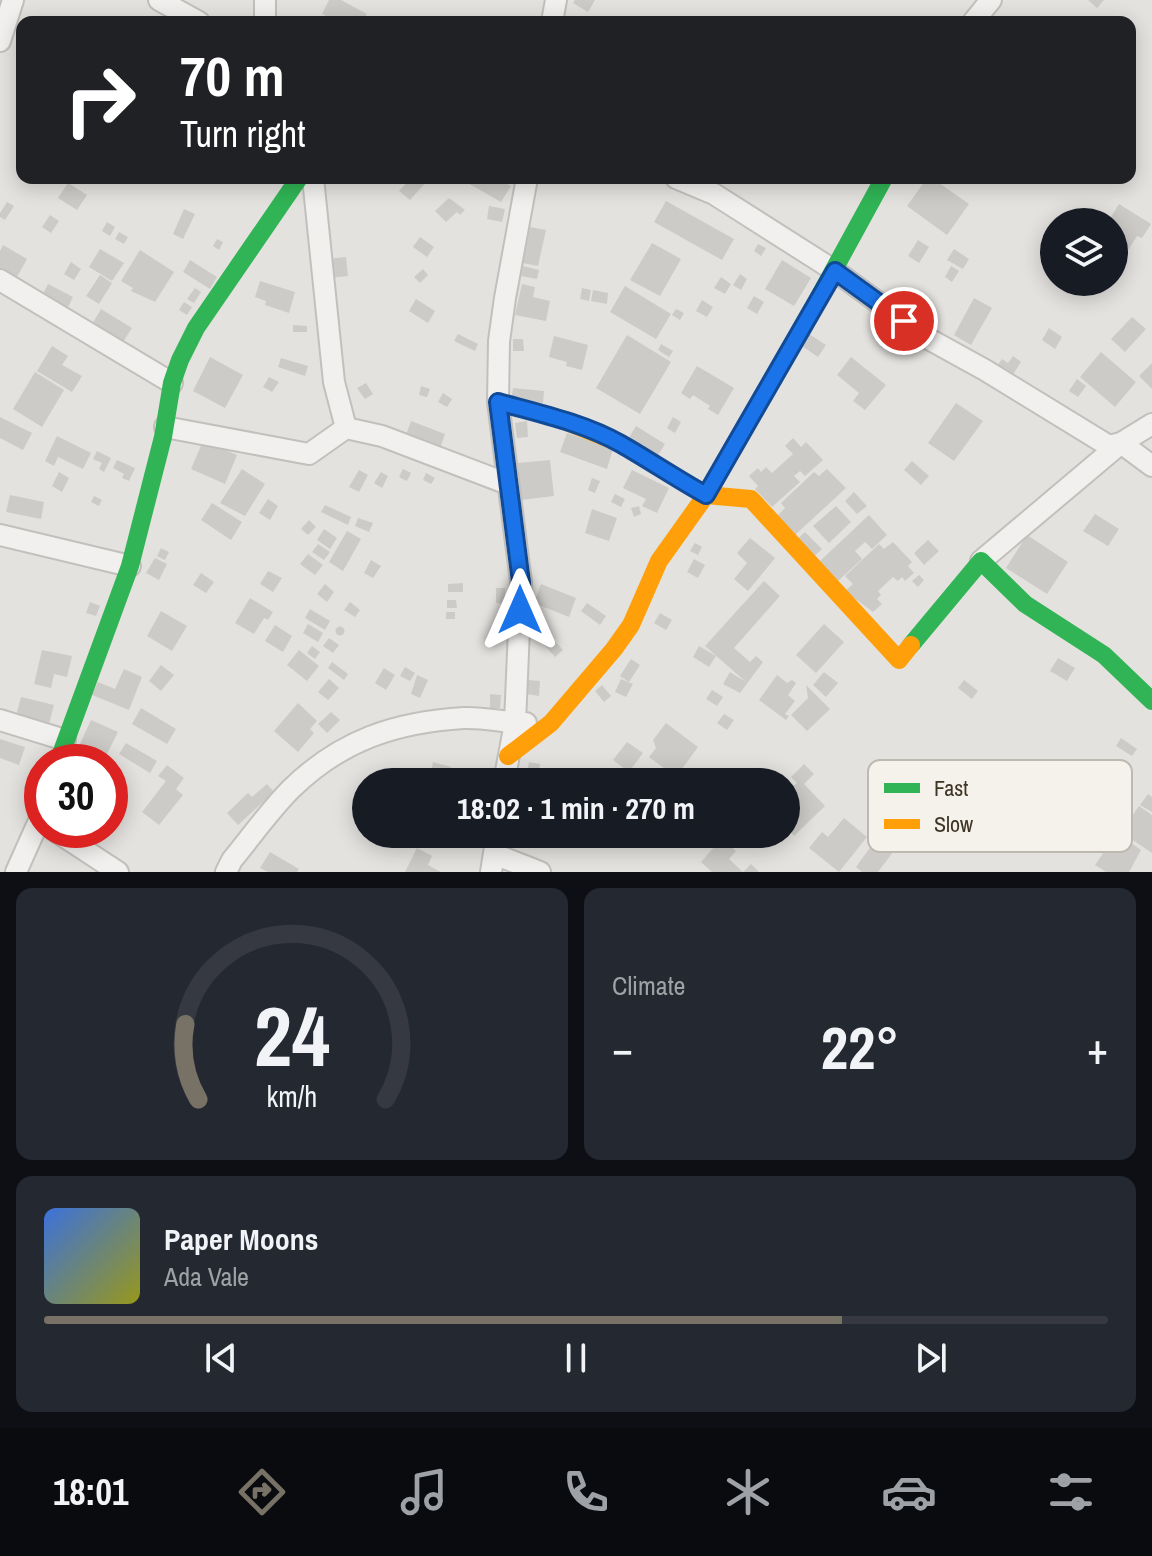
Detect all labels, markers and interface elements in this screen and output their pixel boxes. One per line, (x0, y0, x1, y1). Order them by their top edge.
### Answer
text: 70 m (180, 38, 285, 113)
icon: right (48, 48, 152, 152)
text: Turn right (180, 110, 305, 158)
map controls (1040, 208, 1128, 296)
button: layers (1040, 208, 1128, 296)
pin (870, 287, 938, 355)
icon: arrive (882, 299, 926, 343)
position arrow (478, 568, 562, 652)
speed limit sign: 30 (24, 744, 128, 848)
legend (868, 760, 1132, 852)
text: Fast (934, 773, 968, 803)
text: 18:02 · 1 min · 270 m (457, 788, 695, 828)
text: Slow (934, 809, 973, 839)
text: Climate (612, 968, 685, 1003)
text: 24 (254, 980, 330, 1092)
text: 22° (821, 1007, 899, 1088)
text: − (612, 1018, 633, 1078)
text: + (1087, 1018, 1108, 1078)
text: km/h (267, 1077, 317, 1116)
text: Paper Moons (164, 1219, 318, 1259)
text: Ada Vale (164, 1259, 249, 1294)
icon: previous (199, 1336, 243, 1380)
icon: pause (554, 1336, 598, 1380)
icon: next (909, 1336, 953, 1380)
icon: directions (234, 1464, 290, 1520)
icon: music (396, 1464, 452, 1520)
icon: phone (558, 1464, 614, 1520)
icon: climate (720, 1464, 776, 1520)
icon: car (881, 1464, 937, 1520)
icon: filters (1043, 1464, 1099, 1520)
text: 18:01 (53, 1468, 128, 1516)

